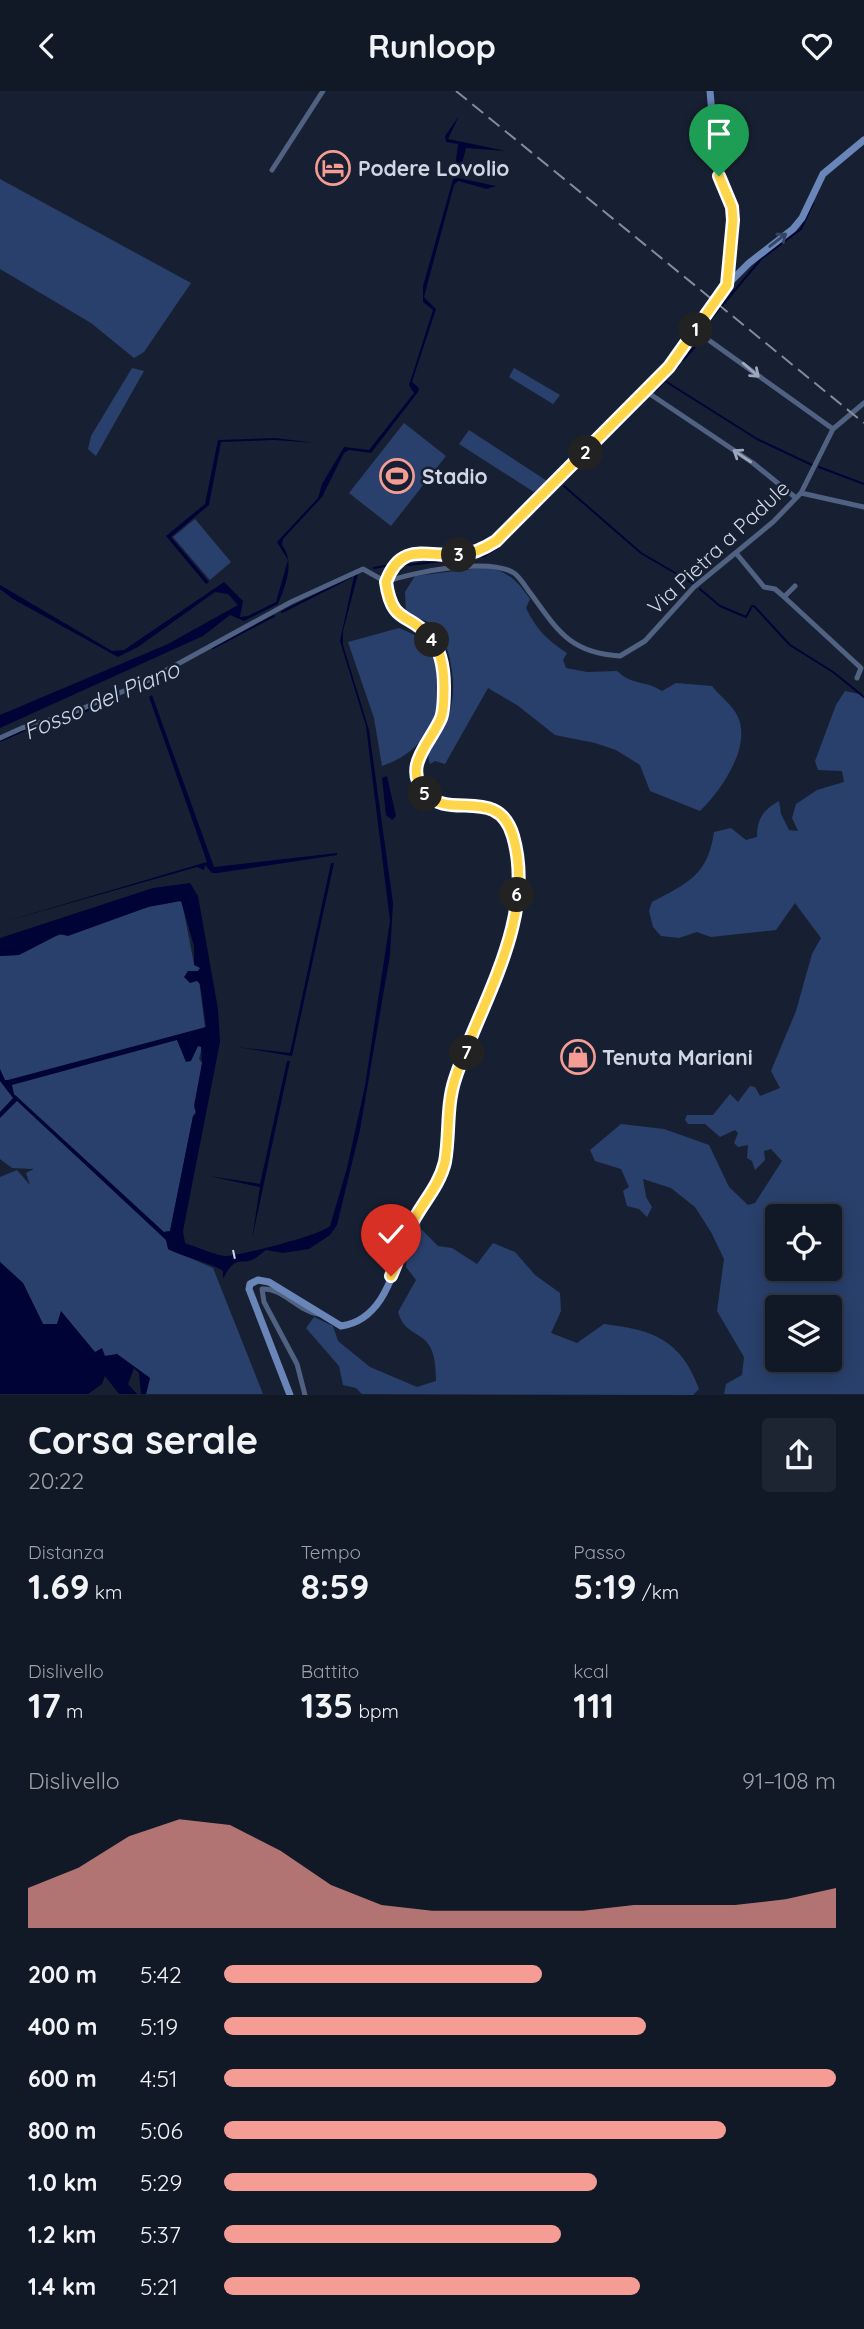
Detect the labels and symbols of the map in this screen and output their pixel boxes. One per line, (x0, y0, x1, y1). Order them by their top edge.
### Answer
pin (689, 104, 749, 176)
hotel icon: Podere Lovolio (314, 149, 352, 187)
place label: Podere Lovolio (358, 155, 509, 181)
one-way arrow (768, 233, 787, 248)
pin: 1 (678, 313, 714, 347)
one-way arrow (742, 362, 760, 378)
pin: 2 (568, 435, 604, 471)
one-way arrow (733, 449, 752, 463)
sports icon: Stadio (378, 457, 416, 495)
place label: Stadio (422, 463, 488, 489)
street label: Via Pietra a Padule (642, 475, 794, 619)
pin: 3 (442, 538, 476, 573)
pin: 4 (414, 623, 450, 657)
water label: Fosso del Piano (19, 654, 184, 746)
pin: 5 (408, 777, 442, 811)
pin: 6 (500, 877, 534, 913)
pin: 7 (449, 1035, 484, 1070)
shop icon: Tenuta Mariani (559, 1038, 597, 1076)
place label: Tenuta Mariani (602, 1044, 753, 1070)
pin (361, 1204, 421, 1276)

